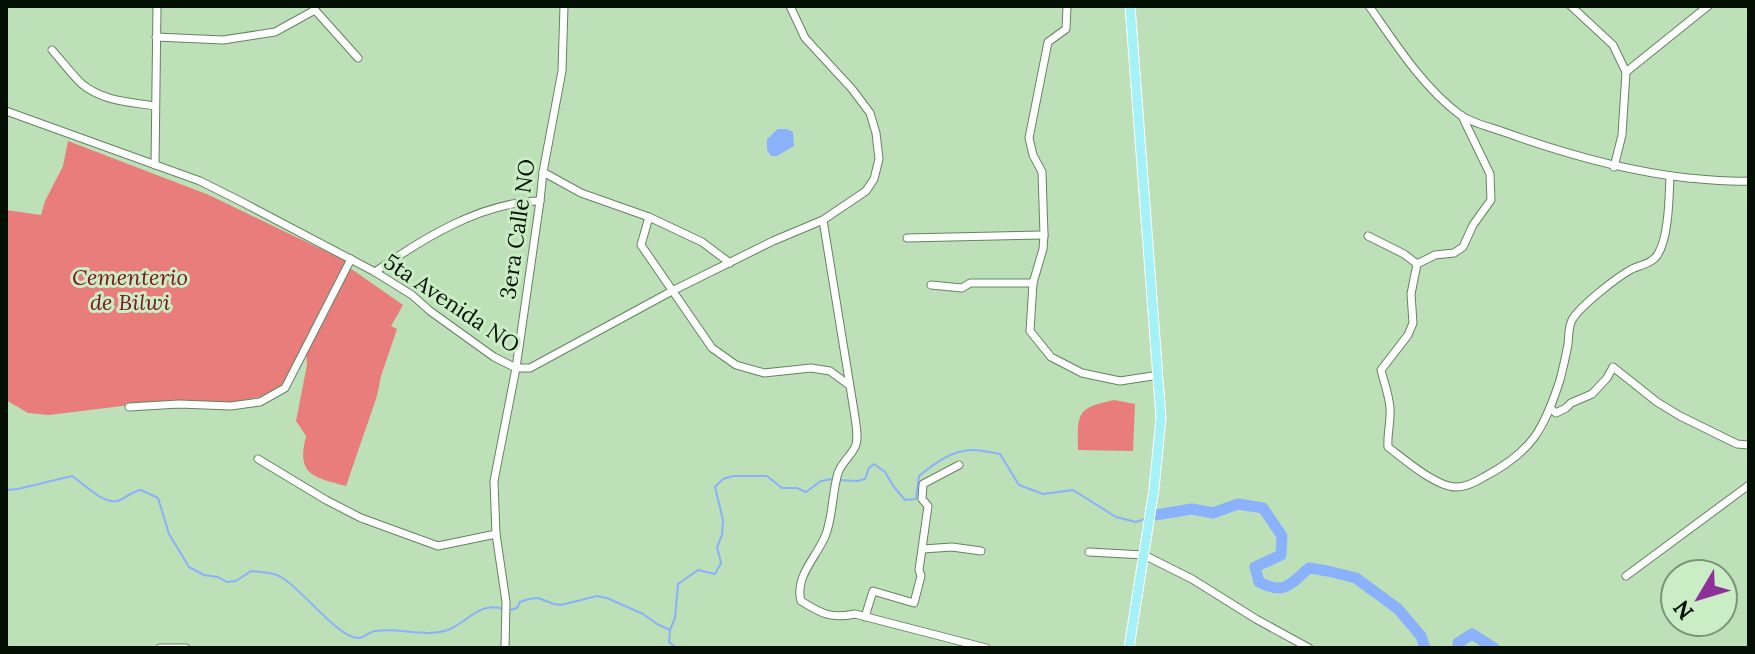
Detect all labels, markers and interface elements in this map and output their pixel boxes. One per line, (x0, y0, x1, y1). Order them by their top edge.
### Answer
street label: 3era Calle NO (493, 157, 541, 301)
street label: 5ta Avenida NO (379, 247, 525, 359)
park label: Cementerio de Bilwi (72, 263, 188, 316)
north arrow (1659, 558, 1739, 638)
text: N (1667, 595, 1700, 626)

